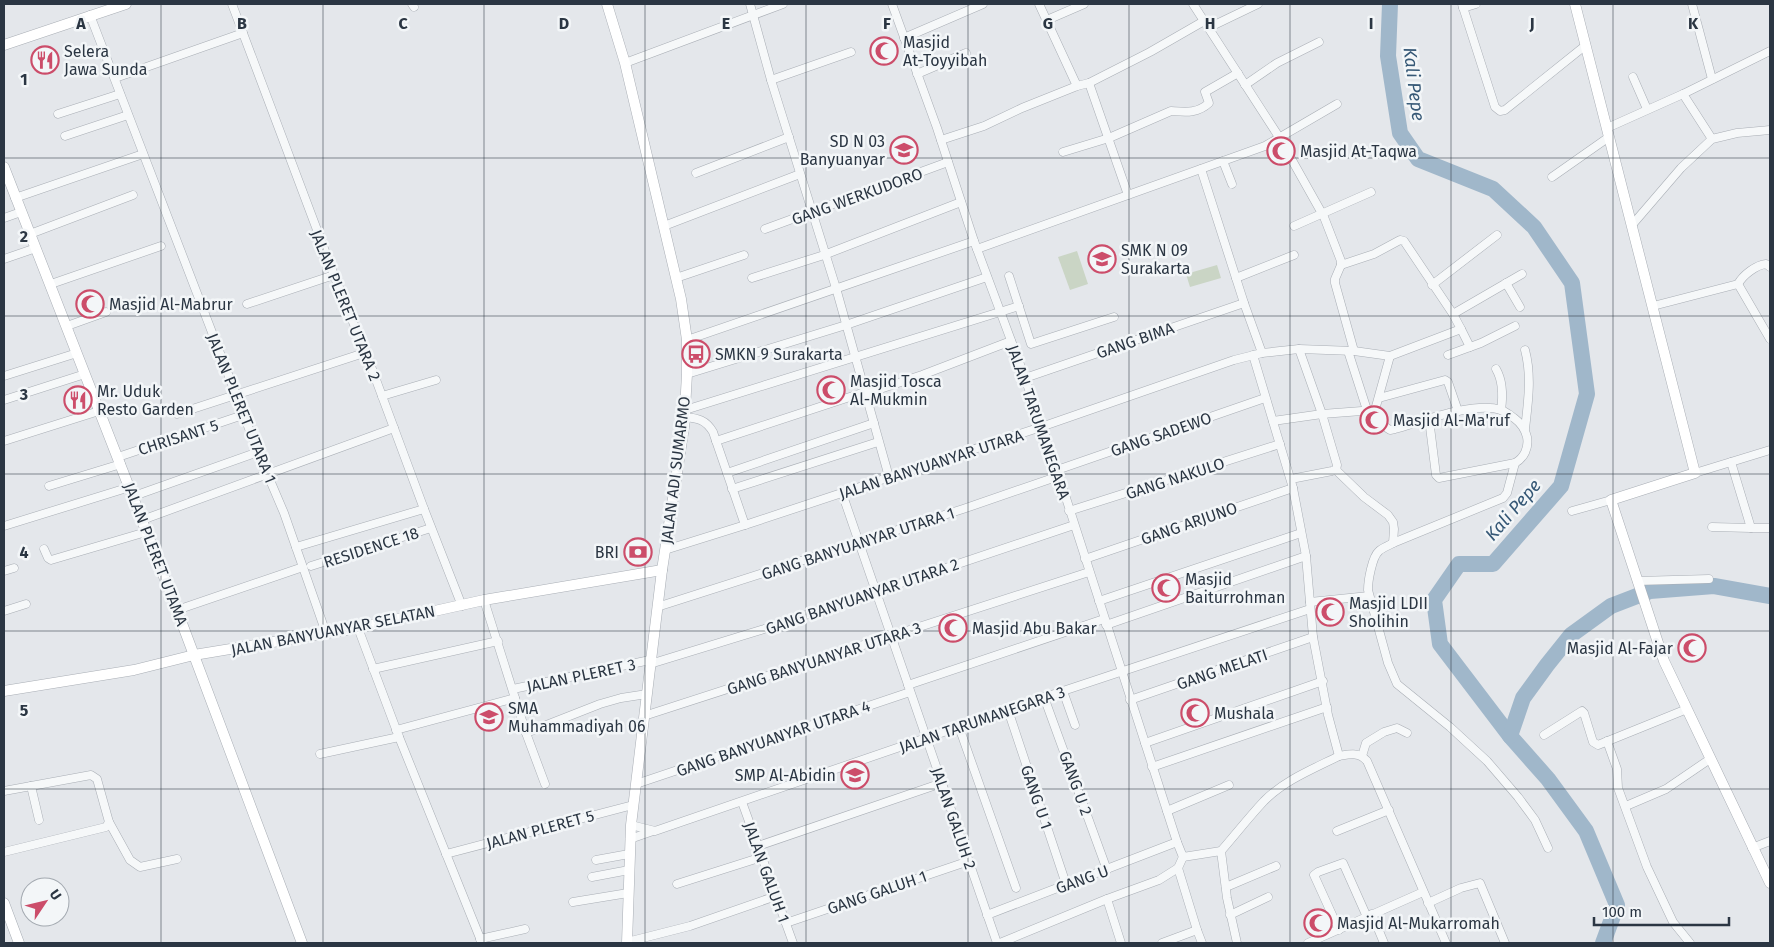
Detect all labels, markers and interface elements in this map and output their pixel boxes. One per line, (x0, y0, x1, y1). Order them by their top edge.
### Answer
text: A (75, 14, 86, 33)
text: B (237, 14, 247, 33)
text: C (398, 14, 408, 33)
text: D (559, 14, 569, 33)
text: E (722, 14, 730, 33)
text: F (883, 14, 891, 33)
text: G (1043, 14, 1053, 33)
text: H (1205, 14, 1215, 33)
text: I (1369, 14, 1373, 33)
text: J (1528, 14, 1535, 33)
text: K (1688, 14, 1699, 33)
place label: Masjid At-Toyyibah (903, 33, 987, 70)
mosque icon: Masjid At-Toyyibah (869, 36, 899, 66)
place label: Selera Jawa Sunda (64, 42, 147, 79)
restaurant icon: Selera Jawa Sunda (30, 45, 60, 75)
water label: Kali Pepe (1399, 46, 1429, 122)
text: 1 (20, 70, 28, 89)
place label: SD N 03 Banyuanyar (800, 132, 886, 169)
school or university icon: SD N 03 Banyuanyar (889, 135, 919, 165)
mosque icon: Masjid At-Taqwa (1266, 136, 1296, 166)
place label: Masjid At-Taqwa (1300, 142, 1417, 161)
street label: GANG WERKUDORO (789, 164, 925, 229)
text: 2 (20, 227, 28, 246)
street label: JALAN PLERET UTARA 2 (307, 227, 385, 384)
place label: SMK N 09 Surakarta (1121, 241, 1191, 278)
school or university icon: SMK N 09 Surakarta (1087, 244, 1117, 274)
mosque icon: Masjid Al-Mabrur (75, 289, 105, 319)
place label: Masjid Al-Mabrur (109, 295, 234, 314)
street label: GANG BIMA (1094, 318, 1177, 363)
street label: JALAN PLERET UTARA 1 (203, 330, 280, 486)
bus stop icon: SMKN 9 Surakarta (681, 339, 711, 369)
street label: JALAN TARUMANEGARA (1003, 342, 1074, 503)
place label: SMKN 9 Surakarta (715, 345, 843, 364)
place label: Masjid Tosca Al-Mukmin (850, 372, 942, 409)
mosque icon: Masjid Tosca Al-Mukmin (816, 375, 846, 405)
place label: Mr. Uduk Resto Garden (97, 382, 194, 419)
text: 3 (19, 385, 28, 404)
restaurant icon: Mr. Uduk Resto Garden (63, 385, 93, 415)
street label: JALAN ADI SUMARMO (657, 395, 694, 545)
mosque icon: Masjid Al-Ma'ruf (1359, 405, 1389, 435)
street label: GANG SADEWO (1108, 408, 1214, 461)
place label: Masjid Al-Ma'ruf (1393, 411, 1511, 430)
street label: CHRISANT 5 (136, 416, 221, 459)
street label: JALAN BANYUANYAR UTARA (837, 425, 1026, 503)
street label: GANG NAKULO (1123, 454, 1227, 503)
water label: Kali Pepe (1480, 475, 1546, 545)
street label: JALAN PLERET UTAMA (119, 480, 192, 629)
street label: GANG ARJUNO (1138, 498, 1240, 549)
street label: GANG BANYUANYAR UTARA 1 (759, 503, 957, 584)
street label: RESIDENCE 18 (321, 523, 421, 572)
bank icon: BRI (623, 537, 653, 567)
text: 4 (19, 543, 29, 562)
place label: BRI (595, 543, 619, 562)
street label: GANG BANYUANYAR UTARA 2 (763, 554, 961, 638)
place label: Masjid Baiturrohman (1185, 570, 1285, 607)
mosque icon: Masjid Baiturrohman (1151, 573, 1181, 603)
place label: Masjid LDII Sholihin (1349, 594, 1428, 631)
mosque icon: Masjid LDII Sholihin (1315, 597, 1345, 627)
street label: JALAN BANYUANYAR SELATAN (229, 601, 437, 660)
mosque icon: Masjid Abu Bakar (938, 613, 968, 643)
street label: GANG BANYUANYAR UTARA 3 (725, 618, 924, 699)
place label: Masjid Abu Bakar (972, 619, 1098, 638)
mosque icon: Masjid Al-Fajar (1677, 633, 1707, 663)
place label: Masjid Al-Fajar (1567, 639, 1674, 658)
street label: GANG MELATI (1174, 645, 1270, 694)
street label: JALAN PLERET 3 (525, 655, 637, 696)
street label: JALAN TARUMANEGARA 3 (897, 682, 1068, 757)
street label: GANG BANYUANYAR UTARA 4 (674, 696, 873, 781)
mosque icon: Mushala (1180, 698, 1210, 728)
place label: SMA Muhammadiyah 06 (508, 699, 645, 736)
text: 5 (20, 701, 29, 720)
school or university icon: SMA Muhammadiyah 06 (474, 702, 504, 732)
place label: Mushala (1214, 704, 1274, 723)
street label: GANG U 2 (1055, 748, 1096, 818)
school or university icon: SMP Al-Abidin (840, 760, 870, 790)
street label: GANG U 1 (1017, 763, 1056, 832)
street label: JALAN GALUH 2 (927, 765, 980, 872)
place label: SMP Al-Abidin (735, 766, 836, 785)
street label: JALAN PLERET 5 (484, 806, 596, 853)
street label: JALAN GALUH 1 (740, 819, 794, 925)
street label: GANG U (1053, 861, 1111, 898)
street label: GANG GALUH 1 (825, 867, 929, 918)
north arrow (20, 877, 70, 927)
text: U (46, 886, 65, 903)
scale bar (1594, 894, 1729, 926)
text: 100 m (1602, 903, 1642, 921)
mosque icon: Masjid Al-Mukarromah (1303, 908, 1333, 938)
place label: Masjid Al-Mukarromah (1337, 914, 1500, 933)

